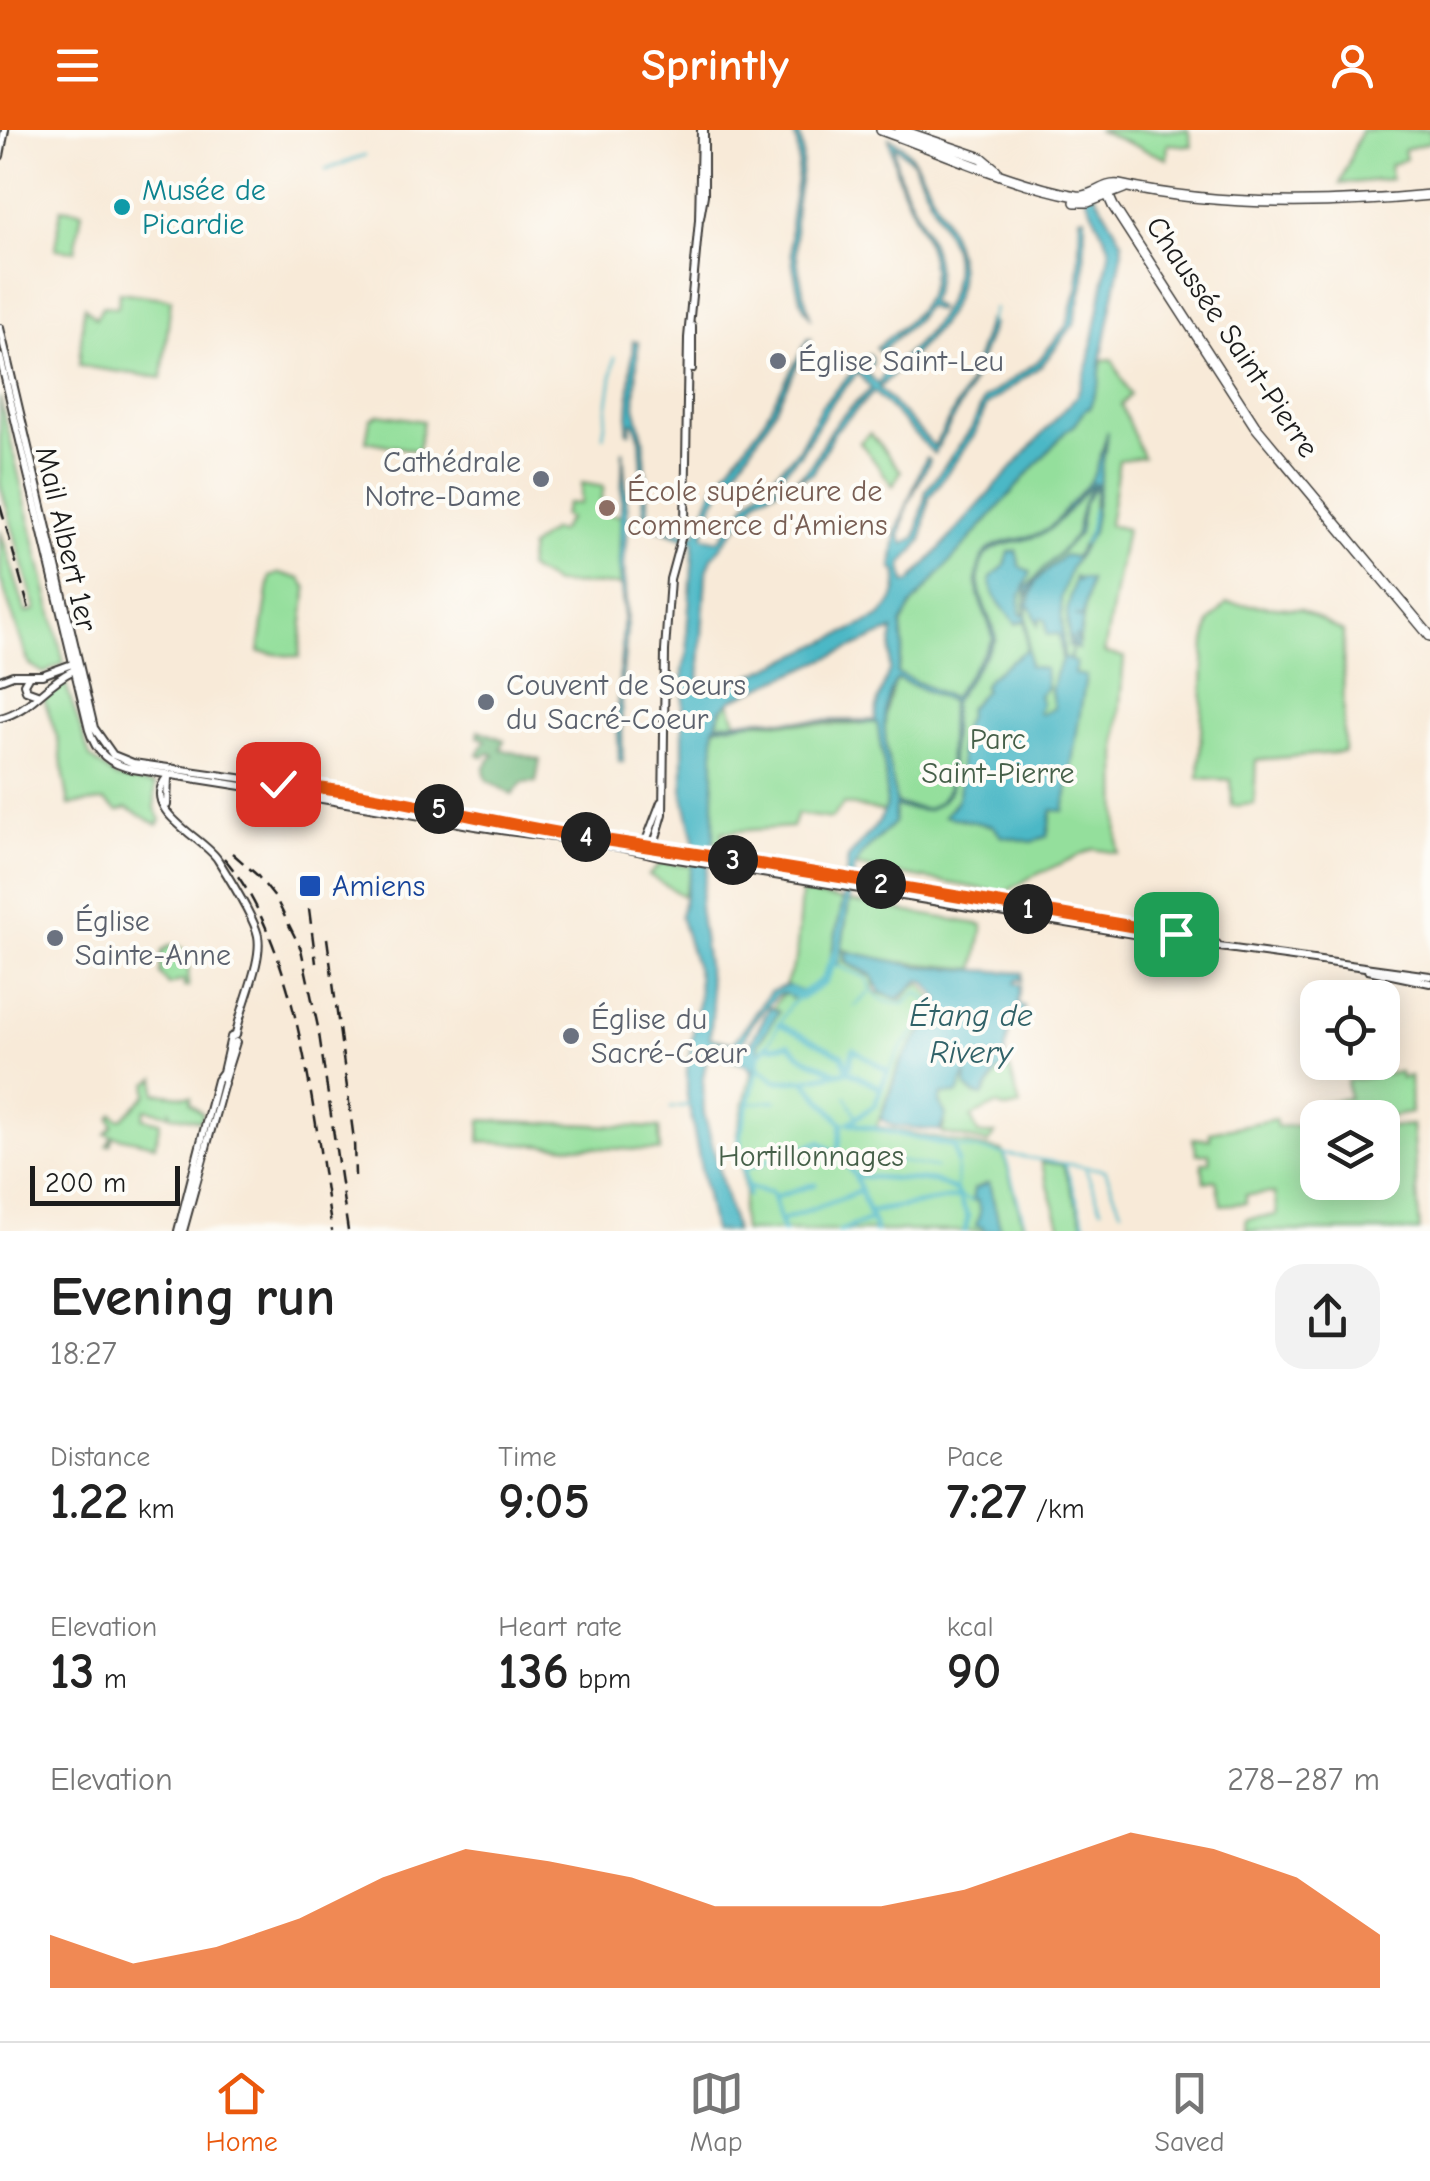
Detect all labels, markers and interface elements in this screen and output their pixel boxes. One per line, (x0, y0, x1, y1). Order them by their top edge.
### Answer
icon: menu (50, 38, 105, 93)
icon: person (1325, 38, 1380, 93)
text: Sprintly (641, 39, 789, 91)
place label: Musée de Picardie (142, 173, 266, 242)
marker: Musée de Picardie (111, 196, 133, 218)
street label: Chaussée Saint-Pierre (1138, 210, 1326, 464)
place label: Église Saint-Leu (798, 344, 1004, 379)
marker: Église Saint-Leu (767, 350, 789, 372)
street label: Mail Albert 1er (28, 443, 104, 635)
place label: Cathédrale Notre-Dame (364, 445, 521, 514)
marker: Cathédrale Notre-Dame (530, 468, 552, 490)
place label: École supérieure de commerce d'Amiens (627, 474, 887, 543)
marker: École supérieure de commerce d'Amiens (596, 497, 618, 519)
place label: Couvent de Soeurs du Sacré-Coeur (506, 668, 746, 737)
marker: Couvent de Soeurs du Sacré-Coeur (475, 691, 497, 713)
park label: Parc Saint-Pierre (922, 722, 1075, 791)
pin (236, 742, 321, 827)
icon: check (251, 757, 306, 812)
pin: 5 (414, 784, 464, 834)
text: 5 (432, 793, 446, 825)
pin: 4 (561, 812, 611, 862)
text: 4 (579, 821, 593, 853)
pin: 3 (708, 835, 758, 885)
text: 3 (726, 844, 740, 876)
pin: 2 (856, 859, 906, 909)
text: 2 (874, 868, 888, 900)
place label: Amiens (332, 869, 425, 904)
marker: Amiens (297, 873, 323, 899)
pin: 1 (1003, 884, 1053, 934)
pin (1134, 892, 1219, 977)
text: 1 (1022, 893, 1034, 925)
place label: Église Sainte-Anne (75, 904, 231, 973)
icon: arrive (1149, 907, 1204, 962)
marker: Église Sainte-Anne (44, 927, 66, 949)
map controls (1300, 980, 1400, 1200)
button: locate (1300, 980, 1400, 1080)
water label: Étang de Rivery (909, 997, 1033, 1071)
place label: Église du Sacré-Cœur (591, 1002, 747, 1071)
marker: Église du Sacré-Cœur (560, 1025, 582, 1047)
button: layers (1300, 1100, 1400, 1200)
park label: Hortillonnages (718, 1139, 904, 1174)
scale bar (30, 1161, 180, 1206)
text: 200 m (45, 1167, 126, 1199)
button: share (1275, 1264, 1380, 1369)
text: Evening run (50, 1265, 335, 1329)
text: 18:27 (50, 1335, 117, 1372)
text: Distance (50, 1441, 150, 1473)
text: Time (498, 1441, 556, 1473)
text: Pace (947, 1441, 1003, 1473)
text: 1.22 (50, 1473, 129, 1531)
text: 9:05 (498, 1473, 590, 1531)
text: 7:27 (947, 1473, 1026, 1531)
text: km (129, 1493, 175, 1525)
text: /km (1026, 1493, 1085, 1525)
text: Elevation (50, 1611, 157, 1643)
text: Heart rate (498, 1611, 622, 1643)
text: kcal (947, 1611, 994, 1643)
text: 13 (50, 1643, 94, 1701)
text: 136 (498, 1643, 569, 1701)
text: 90 (947, 1643, 1001, 1701)
text: m (94, 1663, 127, 1695)
text: bpm (569, 1663, 631, 1695)
text: Elevation (50, 1761, 173, 1798)
text: 278–287 m (1227, 1761, 1380, 1798)
tab: Home (205, 2066, 278, 2158)
tab: Map (689, 2066, 744, 2158)
tab: Saved (1155, 2066, 1225, 2158)

